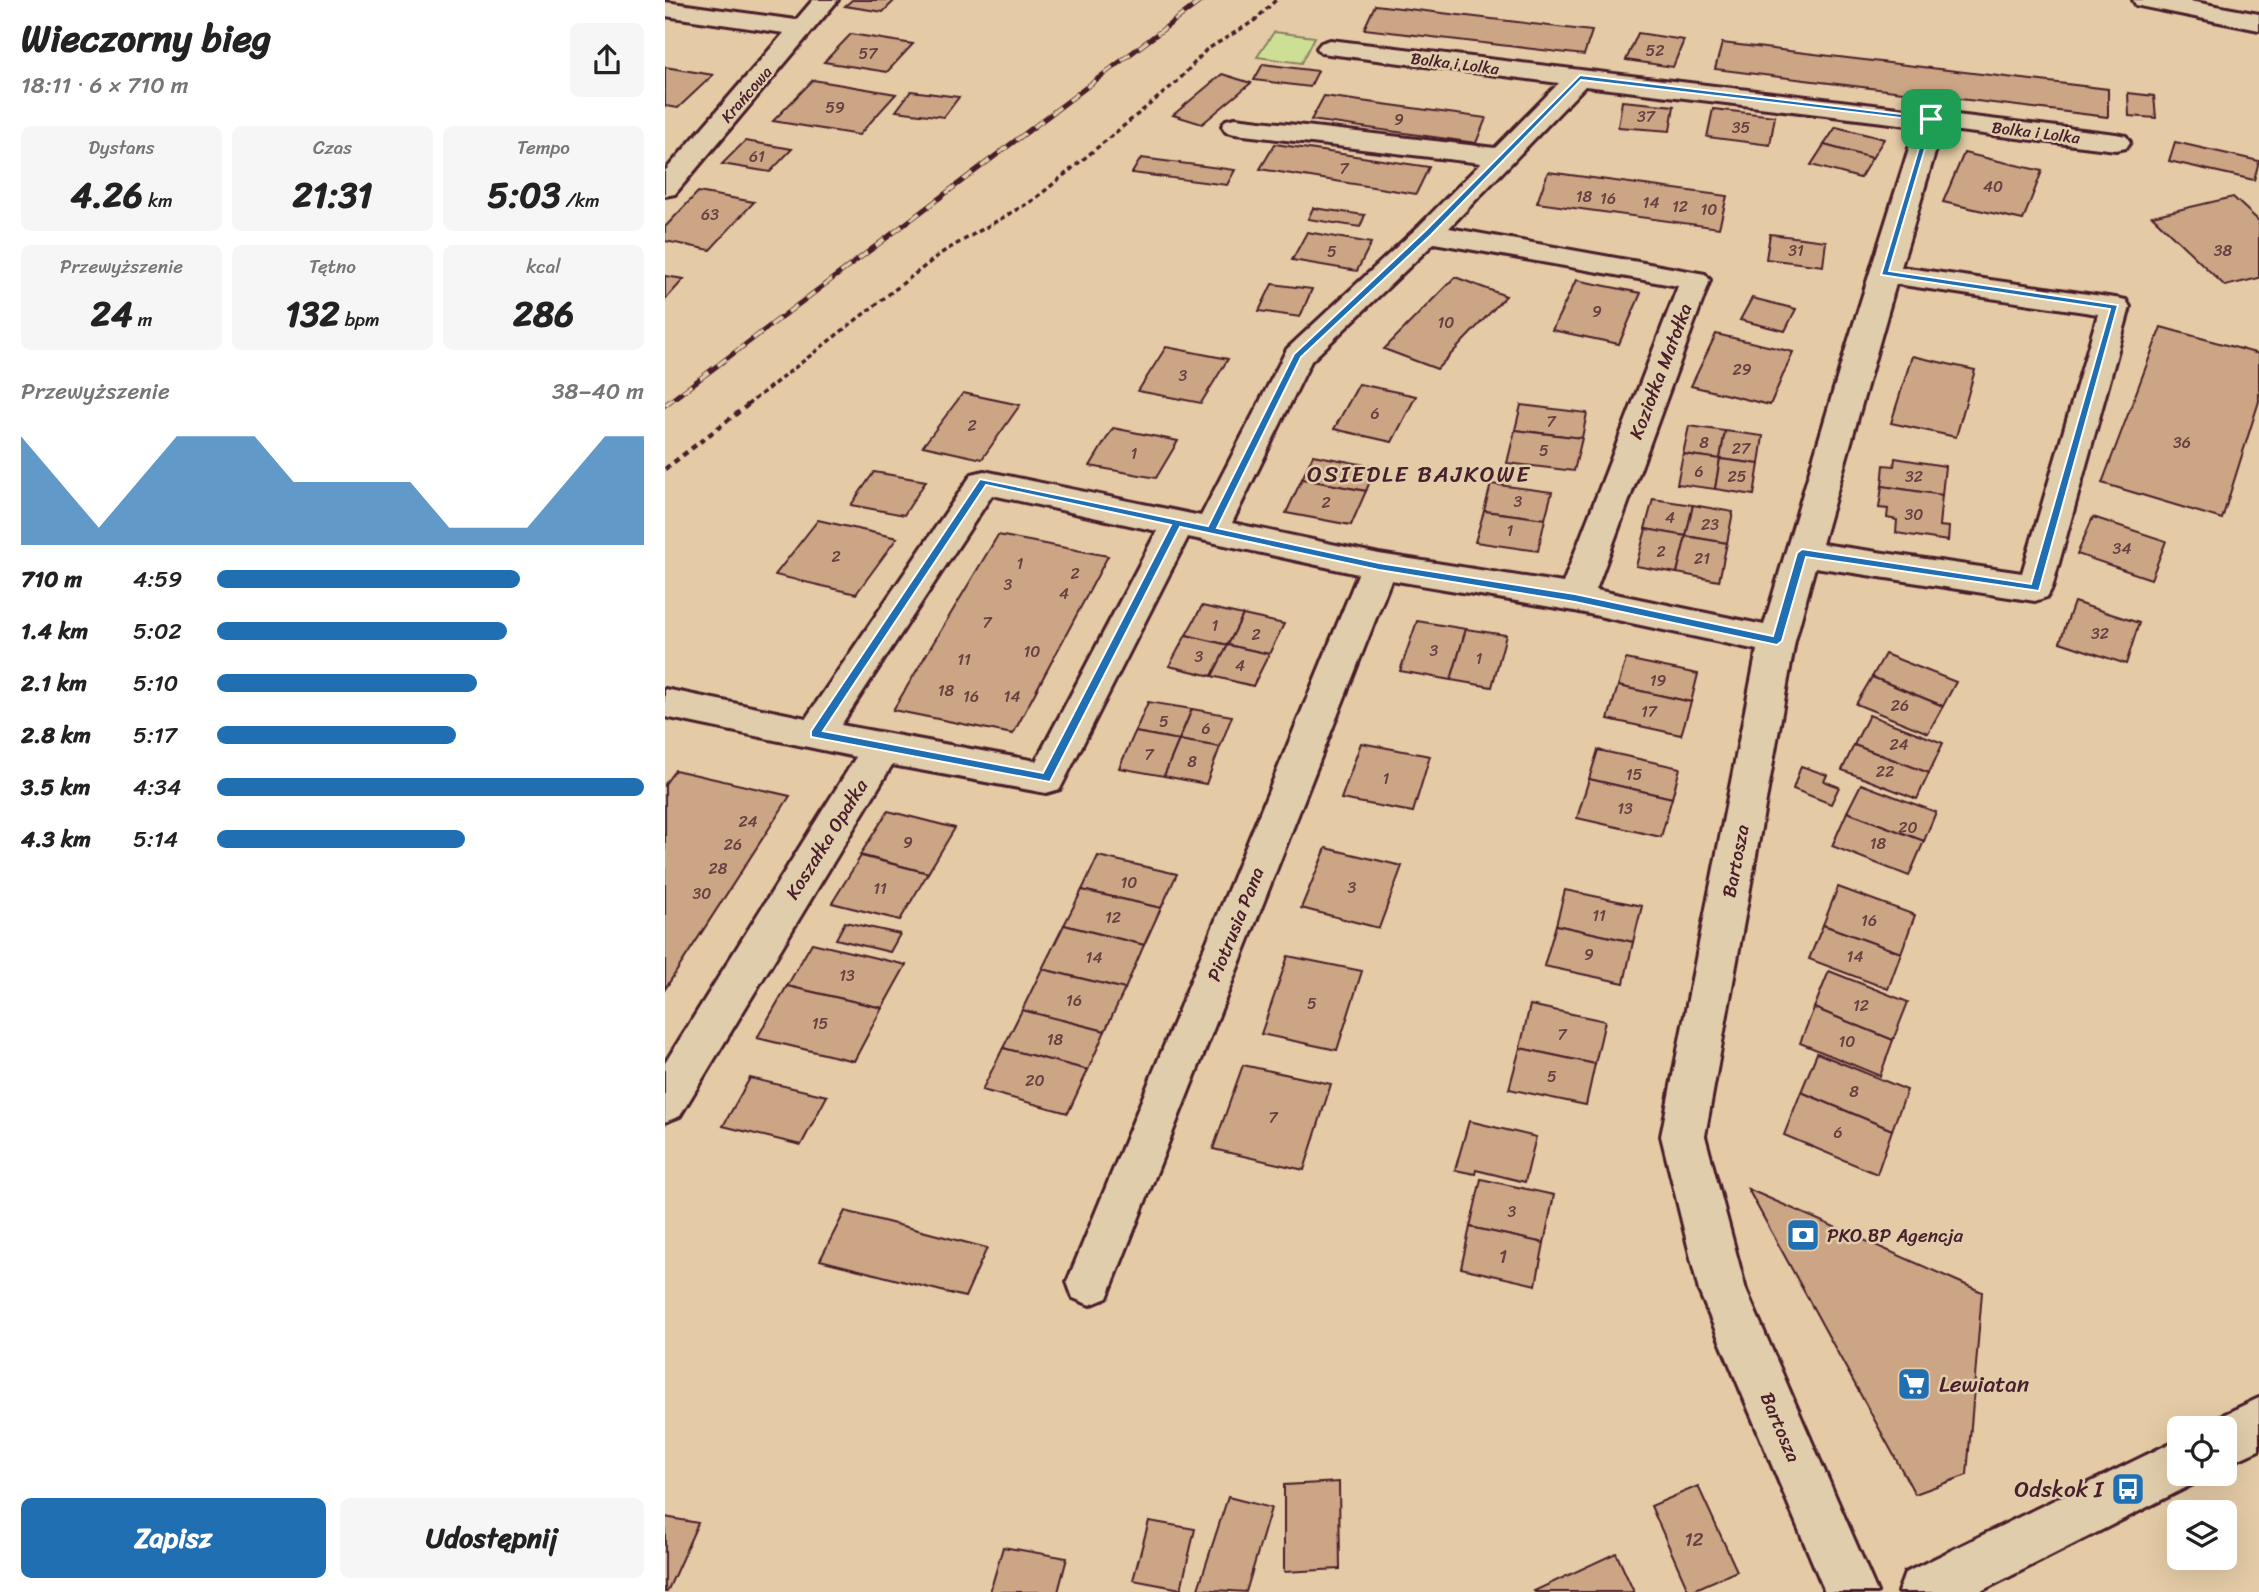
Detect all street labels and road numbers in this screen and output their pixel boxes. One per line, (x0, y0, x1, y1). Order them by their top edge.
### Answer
street label: Bolka i Lolka (1409, 44, 1502, 83)
street label: Krańcowa (713, 59, 780, 130)
street label: Bolka i Lolka (1990, 113, 2083, 152)
street label: Koziołka Matołka (1619, 298, 1702, 444)
street label: Koszałka Opałka (776, 772, 877, 906)
street label: Bartosza (1712, 821, 1759, 900)
street label: Piotrusia Pana (1197, 861, 1274, 986)
street label: Bartosza (1751, 1387, 1810, 1468)

